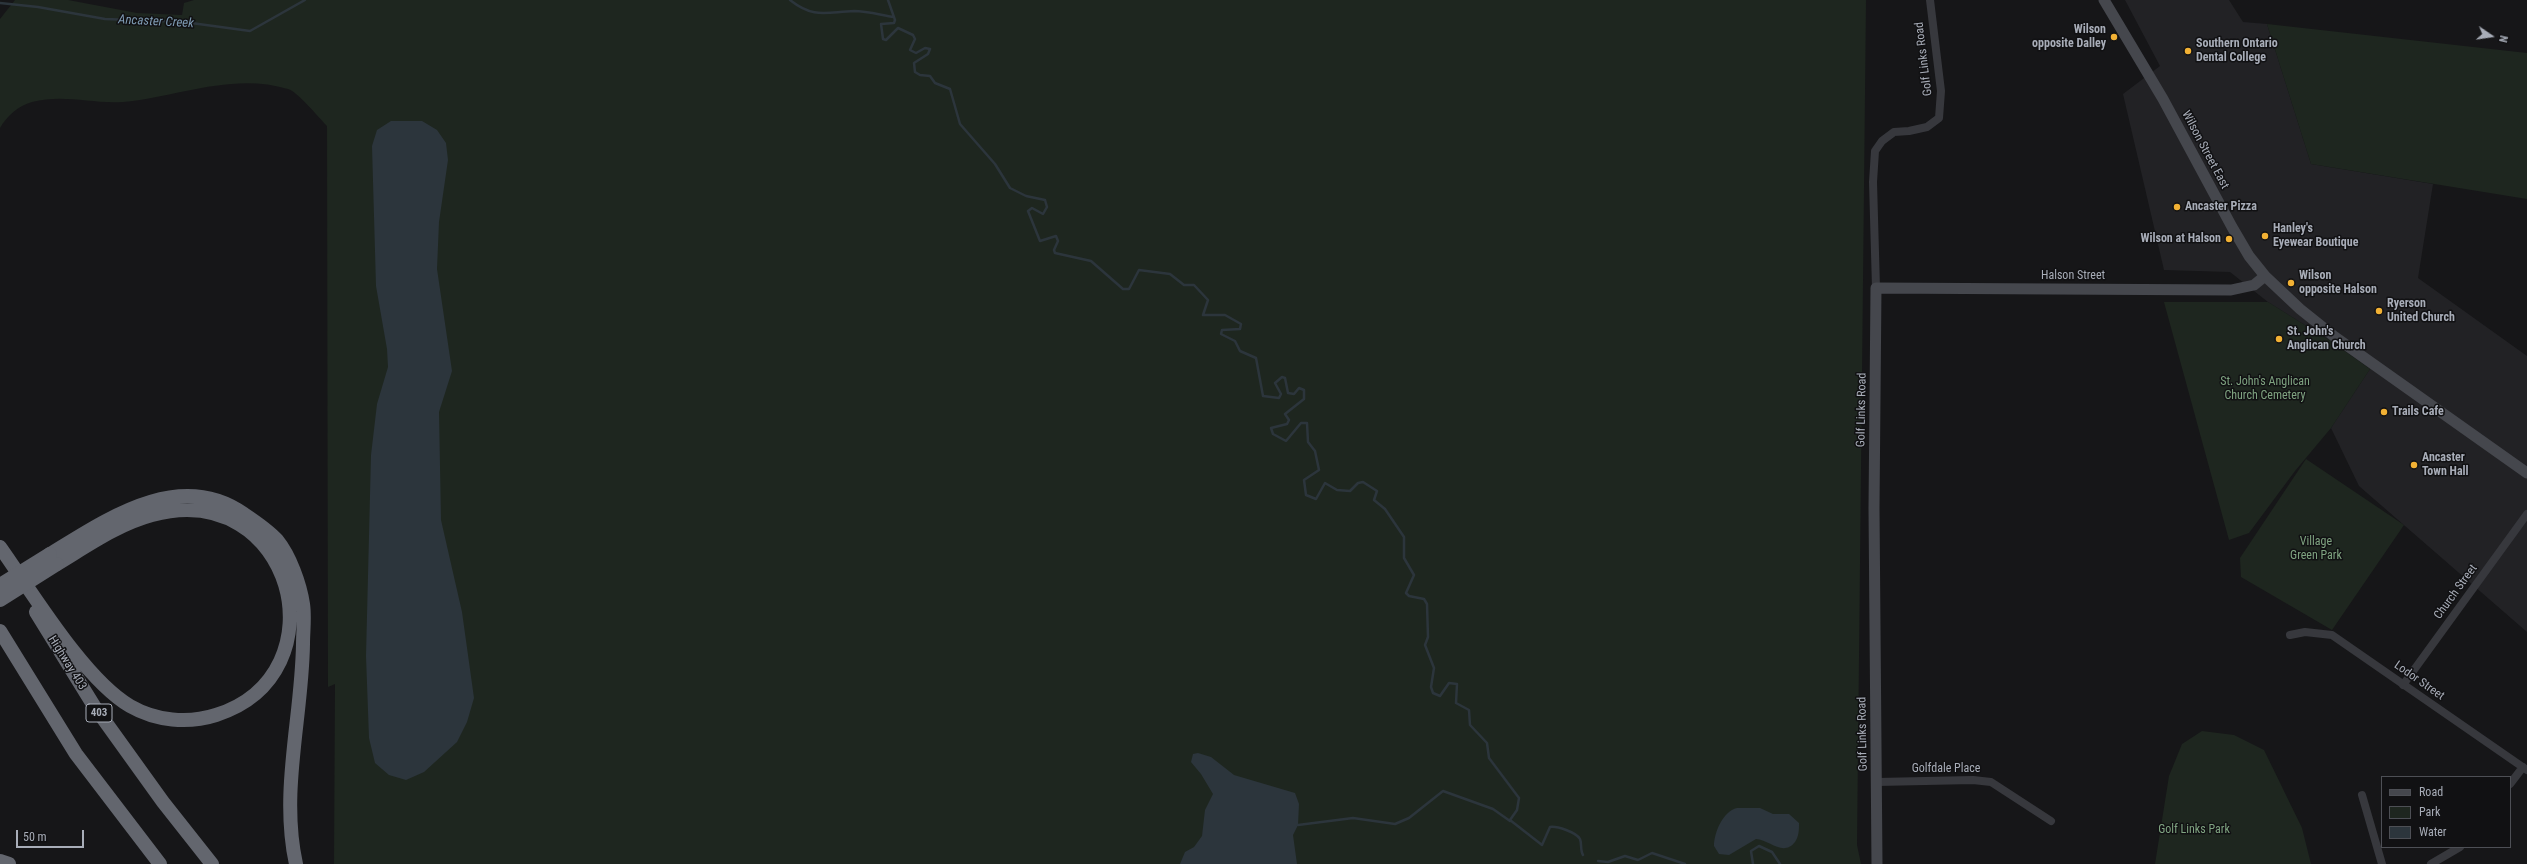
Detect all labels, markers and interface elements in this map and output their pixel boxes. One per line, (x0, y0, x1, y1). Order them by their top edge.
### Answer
water label: Ancaster Creek (118, 12, 194, 32)
north arrow (2471, 16, 2511, 56)
street label: Golf Links Road (1912, 21, 1936, 97)
place label: Wilson opposite Dalley (2032, 23, 2106, 51)
marker: Wilson opposite Dalley (2109, 32, 2119, 42)
text: N (2496, 34, 2510, 44)
place label: Southern Ontario Dental College (2196, 37, 2278, 65)
marker: Southern Ontario Dental College (2183, 46, 2193, 56)
street label: Wilson Street East (2178, 109, 2232, 191)
place label: Ancaster Pizza (2185, 200, 2257, 214)
marker: Ancaster Pizza (2172, 202, 2182, 212)
place label: Hanley's Eyewear Boutique (2273, 222, 2358, 250)
marker: Hanley's Eyewear Boutique (2260, 231, 2270, 241)
place label: Wilson at Halson (2140, 232, 2221, 246)
marker: Wilson at Halson (2224, 234, 2234, 244)
street label: Halson Street (2041, 269, 2105, 283)
place label: Wilson opposite Halson (2299, 269, 2377, 297)
marker: Wilson opposite Halson (2286, 278, 2296, 288)
place label: Ryerson United Church (2387, 297, 2455, 325)
marker: Ryerson United Church (2374, 306, 2384, 316)
place label: St. John's Anglican Church (2287, 325, 2366, 353)
marker: St. John's Anglican Church (2274, 334, 2284, 344)
street label: Golf Links Road (1854, 373, 1870, 447)
park label: St. John's Anglican Church Cemetery (2220, 375, 2310, 403)
place label: Trails Cafe (2392, 405, 2444, 419)
marker: Trails Cafe (2379, 407, 2389, 417)
place label: Ancaster Town Hall (2422, 451, 2469, 479)
marker: Ancaster Town Hall (2409, 460, 2419, 470)
park label: Village Green Park (2290, 535, 2342, 563)
street label: Church Street (2431, 562, 2481, 622)
street label: Highway 403 (45, 633, 89, 693)
street label: Lodor Street (2391, 658, 2447, 704)
street label: Golf Links Road (1855, 697, 1871, 771)
road number: 403 (86, 704, 112, 722)
street label: Golfdale Place (1912, 762, 1980, 776)
legend (2381, 776, 2511, 848)
text: Road (2419, 785, 2443, 799)
text: Park (2419, 805, 2440, 819)
scale bar (18, 822, 86, 848)
park label: Golf Links Park (2158, 823, 2230, 837)
text: Water (2419, 825, 2447, 839)
text: 50 m (23, 830, 47, 844)

